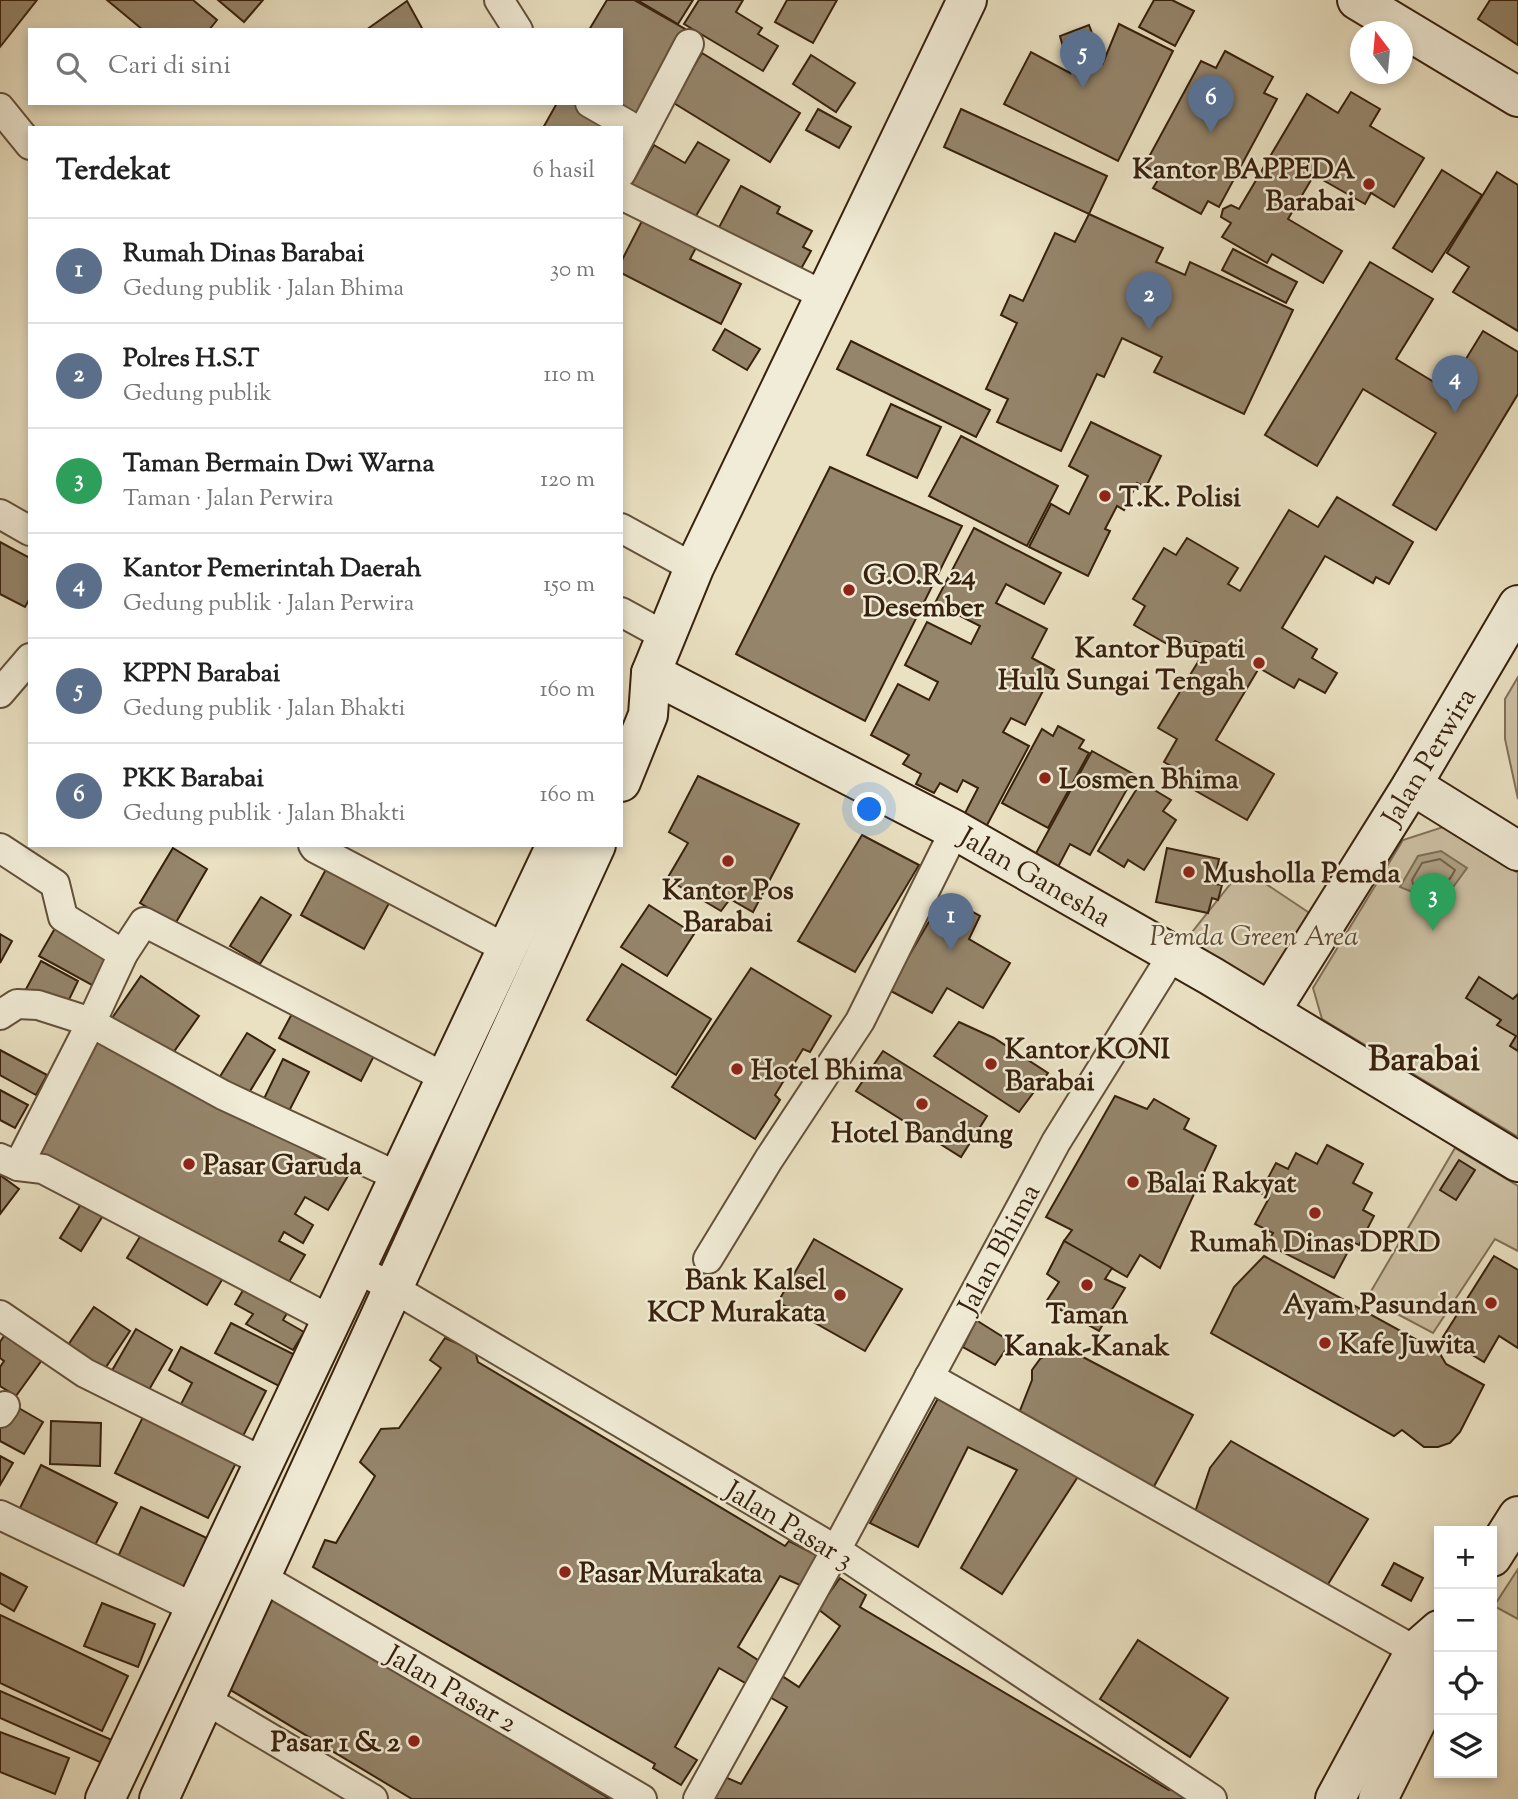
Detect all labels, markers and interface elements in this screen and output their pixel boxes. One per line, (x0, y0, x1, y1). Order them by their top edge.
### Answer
north arrow (1350, 21, 1413, 84)
search box (28, 28, 623, 105)
pin: 5 (1060, 30, 1106, 88)
icon: search (52, 48, 90, 86)
text: Cari di sini (108, 48, 231, 85)
pin: 6 (1188, 75, 1234, 133)
text: Terdekat (56, 150, 170, 193)
place label: Kantor BAPPEDA Barabai (1133, 151, 1355, 223)
text: 6 hasil (533, 155, 595, 188)
marker: Kantor BAPPEDA Barabai (1361, 176, 1377, 192)
text: Rumah Dinas Barabai (123, 236, 364, 273)
text: 1 (75, 254, 83, 287)
text: 30 m (550, 254, 595, 287)
pin: 2 (1126, 272, 1172, 330)
text: Gedung publik · Jalan Bhima (123, 273, 404, 306)
text: Polres H.S.T (123, 341, 259, 378)
pin: 4 (1432, 355, 1478, 413)
text: 2 (74, 359, 84, 392)
text: 110 m (544, 359, 595, 392)
text: Gedung publik (123, 378, 272, 411)
text: Taman Bermain Dwi Warna (123, 446, 434, 483)
text: 3 (74, 464, 84, 497)
text: 120 m (540, 464, 595, 497)
place label: T.K. Polisi (1119, 479, 1241, 519)
text: Taman · Jalan Perwira (123, 483, 334, 516)
marker: T.K. Polisi (1097, 488, 1113, 504)
text: Kantor Pemerintah Daerah (123, 551, 422, 588)
place label: G.O.R 24 Desember (863, 557, 985, 629)
text: 4 (73, 569, 85, 602)
text: 150 m (543, 569, 595, 602)
marker: G.O.R 24 Desember (841, 582, 857, 598)
text: Gedung publik · Jalan Perwira (123, 588, 414, 621)
place label: Kantor Bupati Hulu Sungai Tengah (998, 630, 1246, 702)
marker: Kantor Bupati Hulu Sungai Tengah (1251, 655, 1267, 671)
text: KPPN Barabai (123, 656, 280, 693)
text: 5 (75, 674, 83, 707)
text: 160 m (540, 674, 595, 707)
street label: Jalan Perwira (1373, 681, 1488, 836)
text: Gedung publik · Jalan Bhakti (123, 693, 405, 726)
text: PKK Barabai (123, 761, 264, 798)
place label: Losmen Bhima (1059, 761, 1239, 801)
marker: Losmen Bhima (1037, 770, 1053, 786)
text: 6 (73, 779, 85, 812)
text: 160 m (540, 779, 595, 812)
your location (852, 792, 886, 826)
text: Gedung publik · Jalan Bhakti (123, 798, 405, 831)
street label: Jalan Ganesha (949, 818, 1118, 938)
marker: Kantor Pos Barabai (720, 853, 736, 869)
place label: Musholla Pemda (1203, 855, 1401, 895)
marker: Musholla Pemda (1181, 864, 1197, 880)
place label: Kantor Pos Barabai (662, 872, 794, 944)
pin: 3 (1410, 873, 1456, 931)
pin: 1 (928, 893, 974, 951)
park label: Pemda Green Area (1150, 918, 1358, 958)
place label: Kantor KONI Barabai (1005, 1031, 1171, 1103)
district label: Barabai (1368, 1036, 1480, 1087)
place label: Hotel Bhima (751, 1052, 903, 1092)
marker: Kantor KONI Barabai (983, 1056, 999, 1072)
marker: Hotel Bhima (729, 1061, 745, 1077)
marker: Hotel Bandung (914, 1096, 930, 1112)
place label: Hotel Bandung (831, 1115, 1013, 1155)
place label: Pasar Garuda (203, 1147, 362, 1187)
marker: Pasar Garuda (181, 1156, 197, 1172)
place label: Balai Rakyat (1147, 1165, 1296, 1205)
marker: Balai Rakyat (1125, 1174, 1141, 1190)
street label: Jalan Bhima (949, 1177, 1052, 1323)
marker: Rumah Dinas DPRD (1307, 1205, 1323, 1221)
place label: Rumah Dinas DPRD (1190, 1224, 1440, 1264)
place label: Bank Kalsel KCP Murakata (647, 1262, 826, 1334)
marker: Taman Kanak-Kanak (1079, 1277, 1095, 1293)
place label: Ayam Pasundan (1283, 1286, 1477, 1326)
marker: Bank Kalsel KCP Murakata (832, 1287, 848, 1303)
marker: Ayam Pasundan (1483, 1295, 1499, 1311)
place label: Taman Kanak-Kanak (1005, 1296, 1170, 1368)
place label: Kafe Juwita (1339, 1326, 1476, 1366)
marker: Kafe Juwita (1317, 1335, 1333, 1351)
street label: Jalan Pasar 3 (715, 1471, 860, 1581)
map controls (1434, 1526, 1497, 1778)
button: + (1434, 1526, 1497, 1589)
place label: Pasar Murakata (579, 1555, 763, 1595)
marker: Pasar Murakata (557, 1564, 573, 1580)
button: − (1434, 1589, 1497, 1652)
street label: Jalan Pasar 2 (376, 1636, 524, 1744)
button: locate (1434, 1652, 1497, 1715)
button: layers (1434, 1715, 1497, 1778)
place label: Pasar 1 & 2 (271, 1724, 401, 1764)
marker: Pasar 1 & 2 (406, 1733, 422, 1749)

